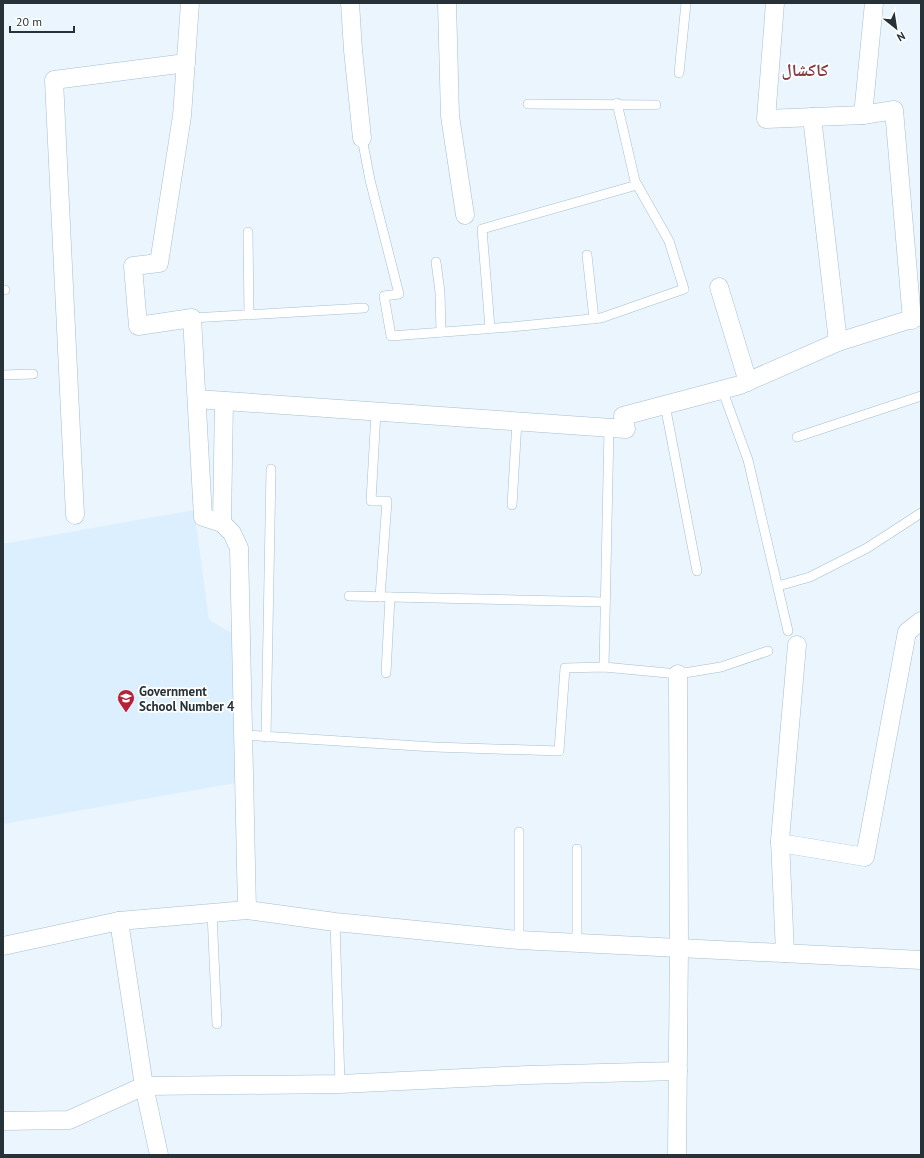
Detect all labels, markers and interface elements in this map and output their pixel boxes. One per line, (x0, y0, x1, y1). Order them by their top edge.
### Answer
scale bar (10, 8, 74, 34)
north arrow (876, 8, 916, 48)
text: 20 m (16, 14, 42, 29)
text: N (894, 29, 908, 45)
district label: کاکشال (781, 59, 829, 81)
place label: Government School Number 4 (139, 683, 235, 715)
school or university icon: Government School Number 4 (116, 688, 136, 713)

